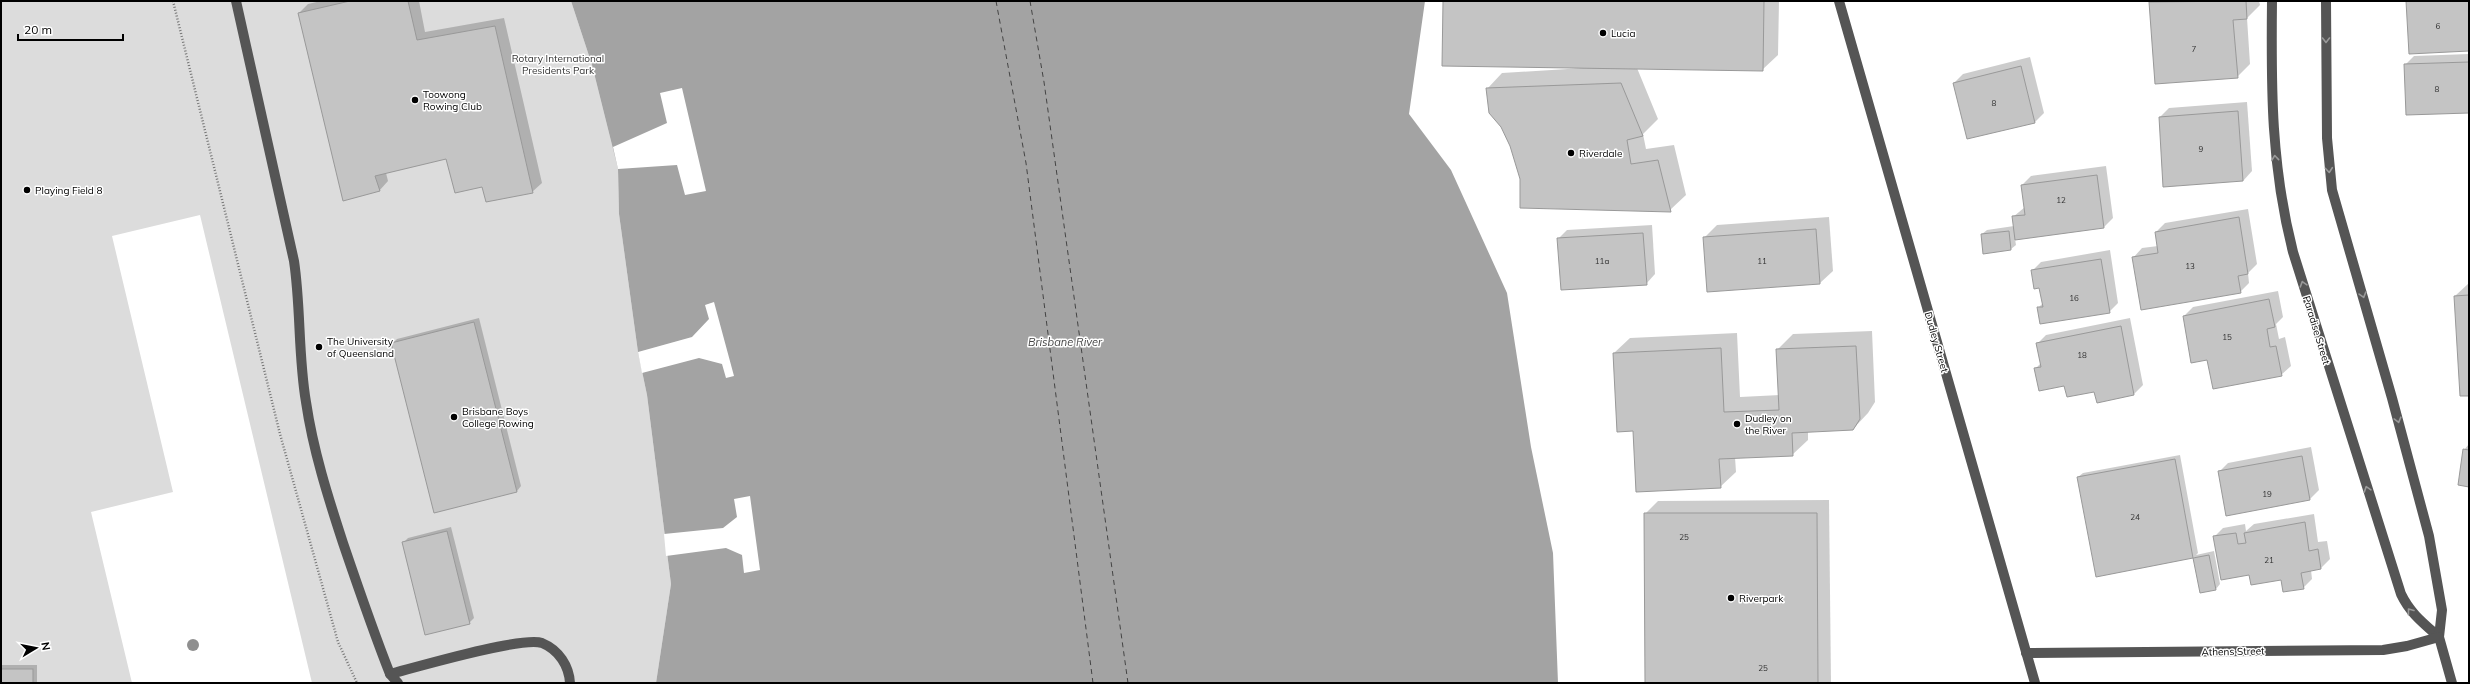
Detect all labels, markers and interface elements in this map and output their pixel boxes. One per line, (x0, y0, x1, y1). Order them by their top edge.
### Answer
scale bar (18, 16, 123, 42)
house number: 6 (2436, 21, 2441, 31)
text: 20 m (24, 22, 52, 37)
place label: Lucia (1611, 27, 1635, 40)
marker: Lucia (1598, 28, 1608, 38)
one-way arrow (2322, 37, 2330, 43)
house number: 7 (2192, 44, 2197, 54)
park label: Rotary International Presidents Park (512, 52, 604, 77)
house number: 8 (2435, 84, 2440, 94)
place label: Toowong Rowing Club (423, 88, 482, 113)
marker: Toowong Rowing Club (410, 95, 420, 105)
house number: 8 (1992, 98, 1997, 108)
house number: 9 (2199, 144, 2204, 154)
place label: Riverdale (1579, 147, 1622, 160)
marker: Riverdale (1566, 148, 1576, 158)
one-way arrow (2271, 155, 2280, 161)
one-way arrow (2325, 167, 2334, 173)
place label: Playing Field 8 (35, 184, 102, 197)
marker: Playing Field 8 (22, 185, 32, 195)
house number: 12 (2056, 195, 2066, 205)
house number: 11a (1595, 256, 1609, 266)
house number: 11 (1757, 256, 1767, 266)
house number: 13 (2185, 261, 2195, 271)
one-way arrow (2299, 281, 2308, 288)
one-way arrow (2358, 292, 2367, 299)
house number: 16 (2069, 293, 2079, 303)
street label: Paradise Street (2300, 294, 2333, 366)
street label: Dudley Street (1922, 310, 1952, 374)
house number: 15 (2222, 332, 2232, 342)
place label: The University of Queensland (327, 335, 394, 360)
water label: Brisbane River (1028, 335, 1103, 349)
marker: The University of Queensland (314, 342, 324, 352)
house number: 18 (2077, 350, 2087, 360)
place label: Brisbane Boys College Rowing (462, 405, 534, 430)
marker: Brisbane Boys College Rowing (449, 412, 459, 422)
place label: Dudley on the River (1745, 412, 1792, 437)
one-way arrow (2393, 417, 2402, 424)
marker: Dudley on the River (1732, 419, 1742, 429)
one-way arrow (2363, 485, 2372, 492)
house number: 19 (2262, 489, 2272, 499)
house number: 24 (2130, 512, 2140, 522)
house number: 25 (1679, 532, 1689, 542)
house number: 21 (2264, 555, 2274, 565)
place label: Riverpark (1739, 592, 1784, 605)
marker: Riverpark (1726, 593, 1736, 603)
one-way arrow (2408, 608, 2415, 615)
north arrow (16, 628, 56, 668)
text: N (38, 641, 53, 652)
street label: Athens Street (2201, 644, 2265, 659)
house number: 25 (1758, 663, 1768, 673)

